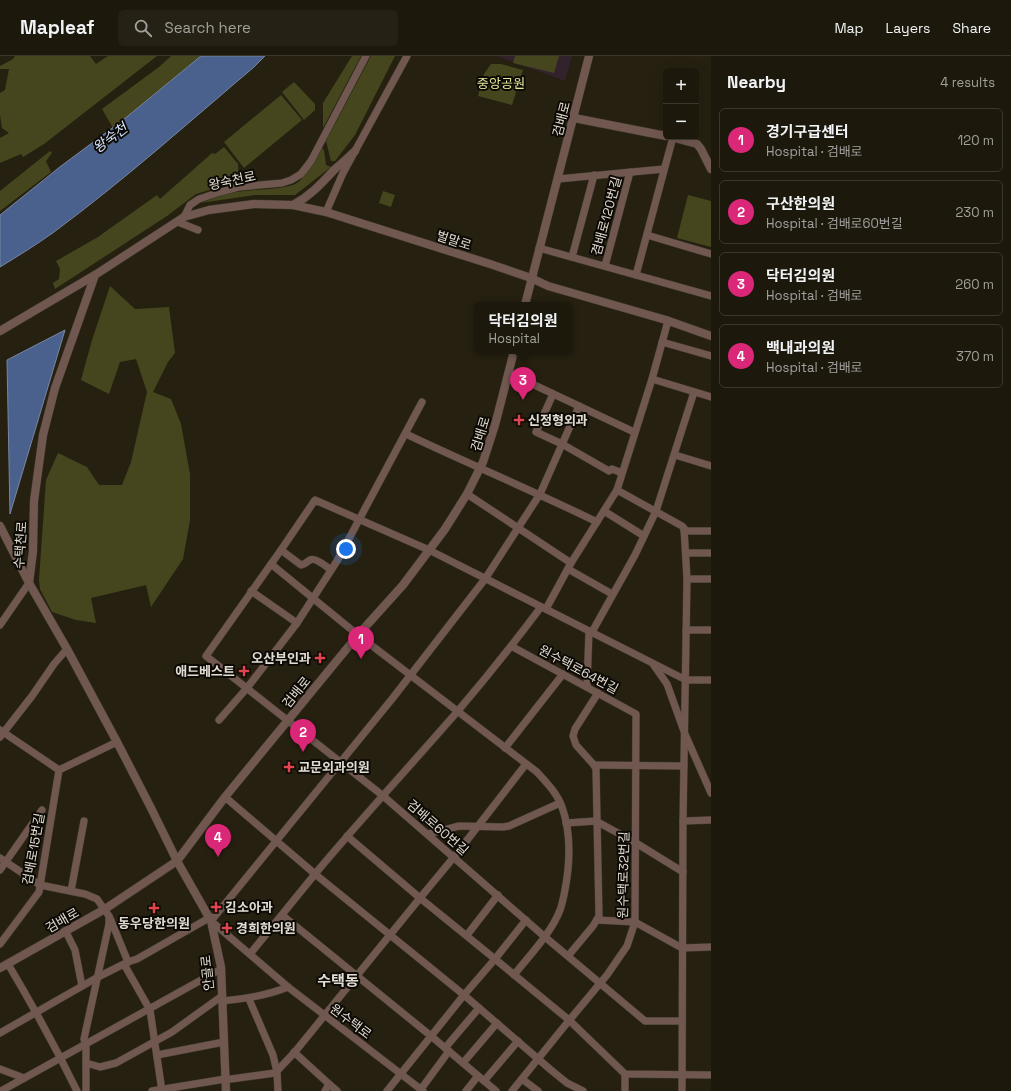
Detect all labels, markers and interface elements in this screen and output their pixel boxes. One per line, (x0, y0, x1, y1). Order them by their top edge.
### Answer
search box (118, 10, 398, 46)
text: Mapleaf (20, 15, 94, 40)
icon: search (132, 17, 154, 39)
text: Search here (164, 18, 251, 37)
text: Map (834, 19, 864, 37)
text: Layers (886, 19, 930, 37)
text: Share (952, 19, 991, 37)
map controls (663, 68, 699, 140)
button: + (663, 68, 699, 104)
text: Nearby (727, 71, 786, 93)
text: 4 results (940, 74, 995, 91)
park label: 중앙공원 (477, 75, 525, 92)
street label: 검배로 (549, 100, 574, 139)
button: − (663, 104, 699, 140)
water label: 왕숙천 (89, 119, 132, 157)
text: 경기구급센터 (766, 122, 849, 141)
text: 1 (738, 132, 744, 149)
text: 120 m (958, 132, 994, 149)
text: Hospital · 검배로 (766, 143, 863, 160)
street label: 왕숙천로 (207, 167, 257, 194)
street label: 겸배로120번길 (588, 175, 625, 258)
text: 구산한의원 (766, 194, 835, 213)
text: 2 (737, 204, 745, 221)
text: 230 m (956, 204, 994, 221)
text: Hospital · 검배로60번길 (766, 215, 903, 232)
street label: 벌말로 (434, 227, 474, 254)
text: 닥터김의원 (766, 266, 835, 285)
text: 3 (737, 276, 745, 293)
text: 260 m (955, 276, 994, 293)
text: Hospital · 검배로 (766, 287, 863, 304)
popup (474, 302, 572, 354)
text: 닥터김의원 (488, 311, 558, 330)
text: Hospital (488, 330, 540, 347)
text: 백내과의원 (766, 338, 835, 357)
text: 4 (737, 348, 745, 365)
text: 370 m (956, 348, 994, 365)
text: Hospital · 검배로 (766, 359, 863, 376)
pin: 3 (510, 367, 536, 400)
place label: 신정형외과 (528, 412, 588, 429)
street label: 검배로 (467, 414, 494, 454)
marker: 신정형외과 (513, 414, 525, 426)
street label: 수택천로 (10, 521, 31, 569)
your location (336, 539, 356, 559)
pin: 1 (348, 626, 374, 659)
street label: 원수택로64번길 (536, 641, 622, 698)
place label: 오산부인과 (251, 650, 311, 667)
marker: 오산부인과 (314, 652, 326, 664)
place label: 애드베스트 (175, 663, 235, 680)
marker: 애드베스트 (238, 665, 250, 677)
street label: 검배로 (278, 673, 314, 712)
pin: 2 (290, 719, 316, 752)
place label: 교문외과의원 (298, 759, 370, 776)
marker: 교문외과의원 (283, 761, 295, 773)
street label: 검배로60번길 (403, 796, 472, 859)
street label: 검배로15번길 (19, 812, 48, 887)
pin: 4 (205, 824, 231, 857)
street label: 원수택로32번길 (614, 831, 633, 919)
place label: 김소아과 (225, 899, 273, 916)
marker: 김소아과 (210, 901, 222, 913)
marker: 동우당한의원 (148, 902, 160, 914)
street label: 검배로 (42, 904, 82, 937)
place label: 동우당한의원 (118, 915, 190, 932)
place label: 경희한의원 (236, 920, 296, 937)
marker: 경희한의원 (221, 922, 233, 934)
street label: 안골로 (197, 954, 218, 992)
district label: 수택동 (317, 971, 359, 990)
street label: 원수택로 (326, 1000, 375, 1043)

